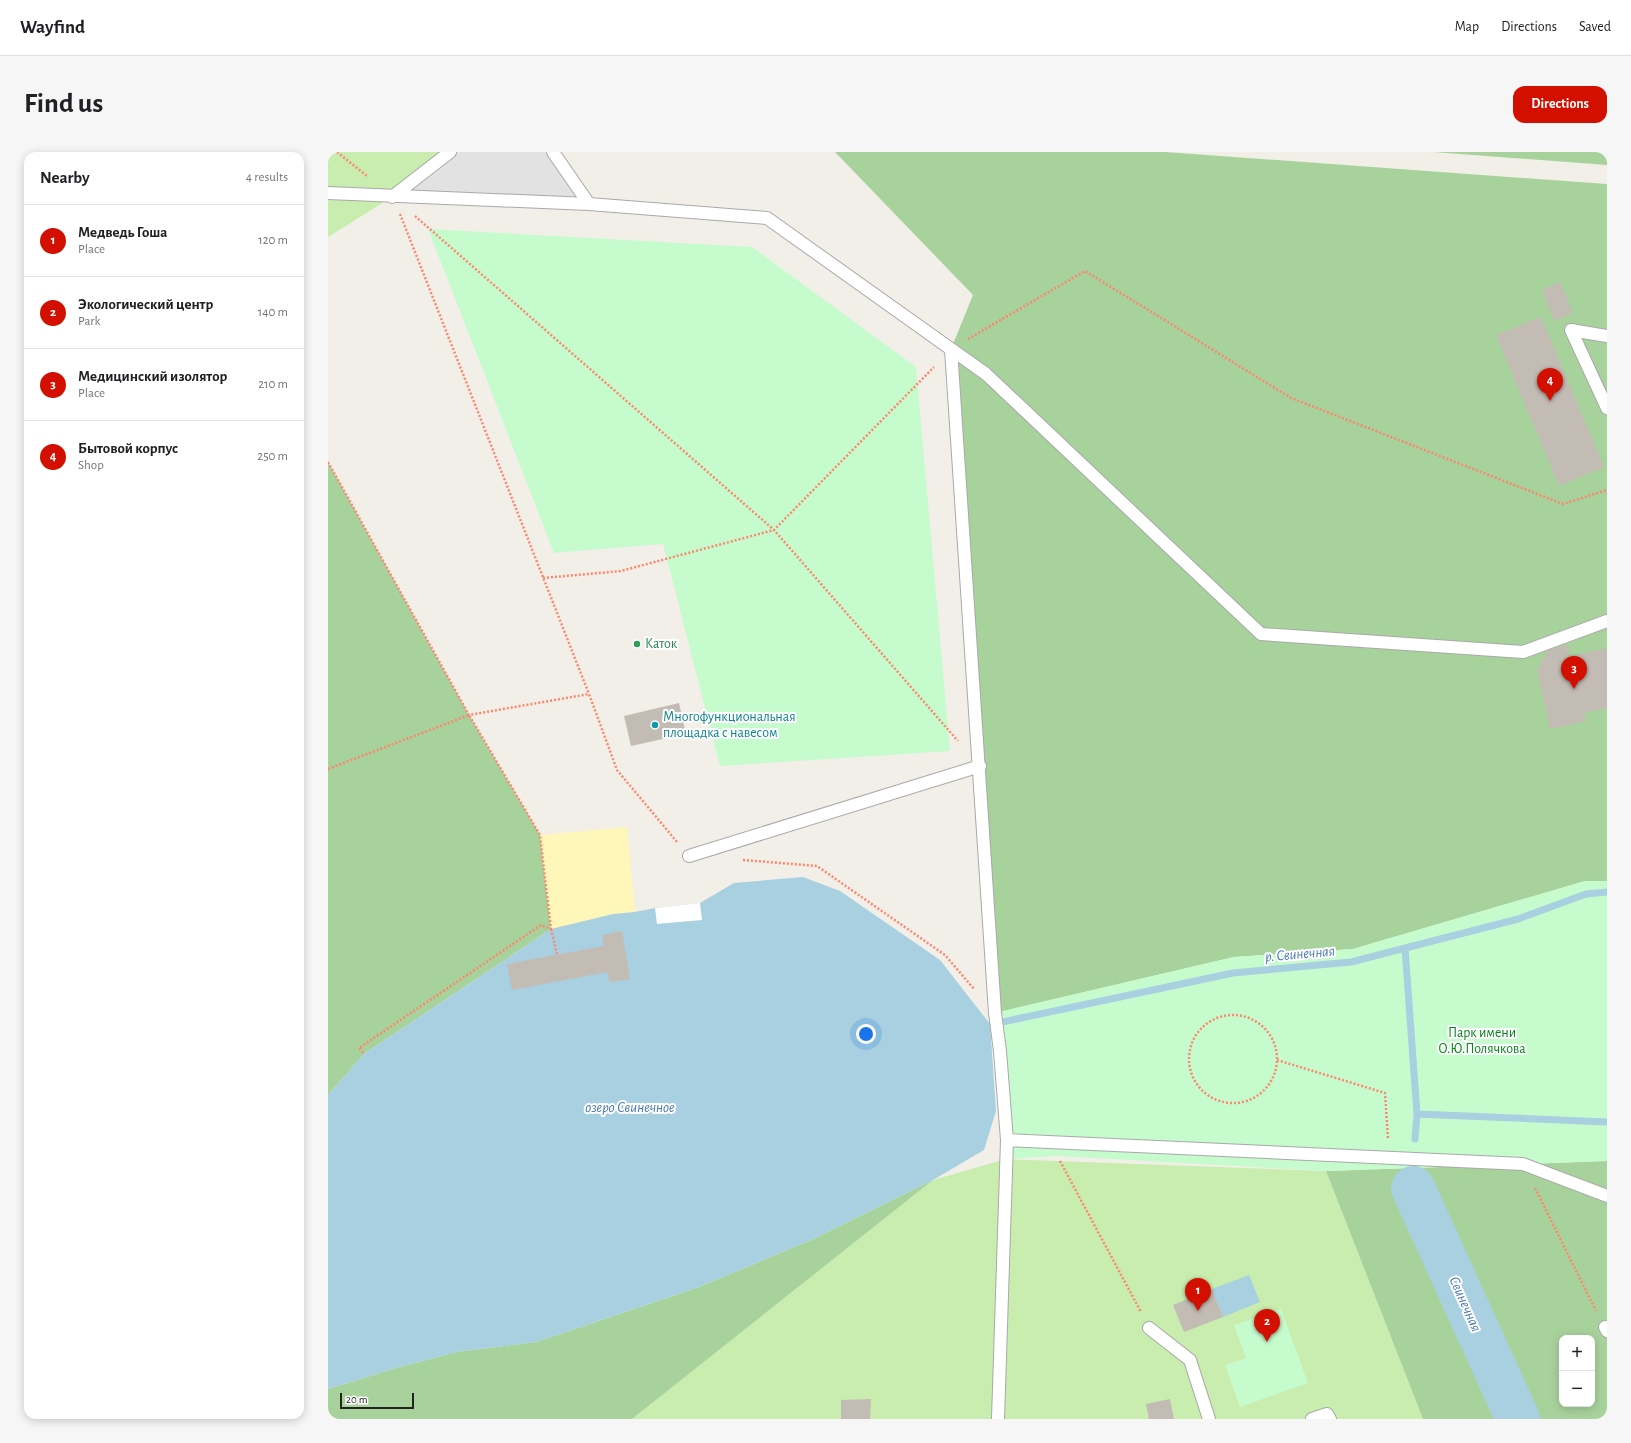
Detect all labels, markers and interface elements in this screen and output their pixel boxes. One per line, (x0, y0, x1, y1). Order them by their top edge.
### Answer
text: Wayfind (20, 18, 85, 37)
text: Map (1455, 20, 1479, 34)
text: Directions (1501, 20, 1557, 34)
text: Saved (1579, 20, 1611, 34)
button: Directions (1513, 86, 1607, 123)
text: Find us (24, 90, 103, 118)
text: Nearby (40, 169, 90, 186)
text: 4 results (246, 171, 288, 184)
text: Медведь Гоша (78, 225, 167, 240)
text: 1 (51, 234, 55, 247)
text: 120 m (258, 234, 288, 247)
text: Place (78, 243, 105, 256)
text: Экологический центр (78, 297, 213, 312)
text: 2 (50, 306, 56, 319)
text: 140 m (258, 306, 288, 319)
text: Park (78, 315, 100, 328)
pin: 4 (1537, 368, 1563, 401)
text: Медицинский изолятор (78, 369, 227, 384)
text: 3 (50, 378, 56, 391)
text: 210 m (258, 378, 288, 391)
text: Place (78, 387, 105, 400)
text: Бытовой корпус (78, 441, 178, 456)
text: 4 (50, 450, 56, 463)
text: 250 m (257, 450, 288, 463)
text: Shop (78, 459, 104, 472)
place label: Каток (645, 637, 678, 651)
marker: Каток (632, 639, 642, 649)
pin: 3 (1561, 656, 1587, 689)
place label: Многофункциональная площадка с навесом (663, 710, 796, 740)
marker: Многофункциональная площадка с навесом (650, 720, 660, 730)
water label: р. Свинечная (1264, 943, 1336, 965)
your location (856, 1024, 876, 1044)
park label: Парк имени О.Ю.Полячкова (1438, 1026, 1526, 1056)
water label: озеро Свинечное (585, 1100, 675, 1115)
water label: Свинечная (1446, 1274, 1484, 1334)
pin: 1 (1185, 1278, 1211, 1311)
pin: 2 (1254, 1309, 1280, 1342)
map controls (1559, 1335, 1595, 1407)
button: + (1559, 1335, 1595, 1371)
button: − (1559, 1371, 1595, 1407)
scale bar (340, 1391, 414, 1410)
text: 20 m (346, 1394, 367, 1405)

